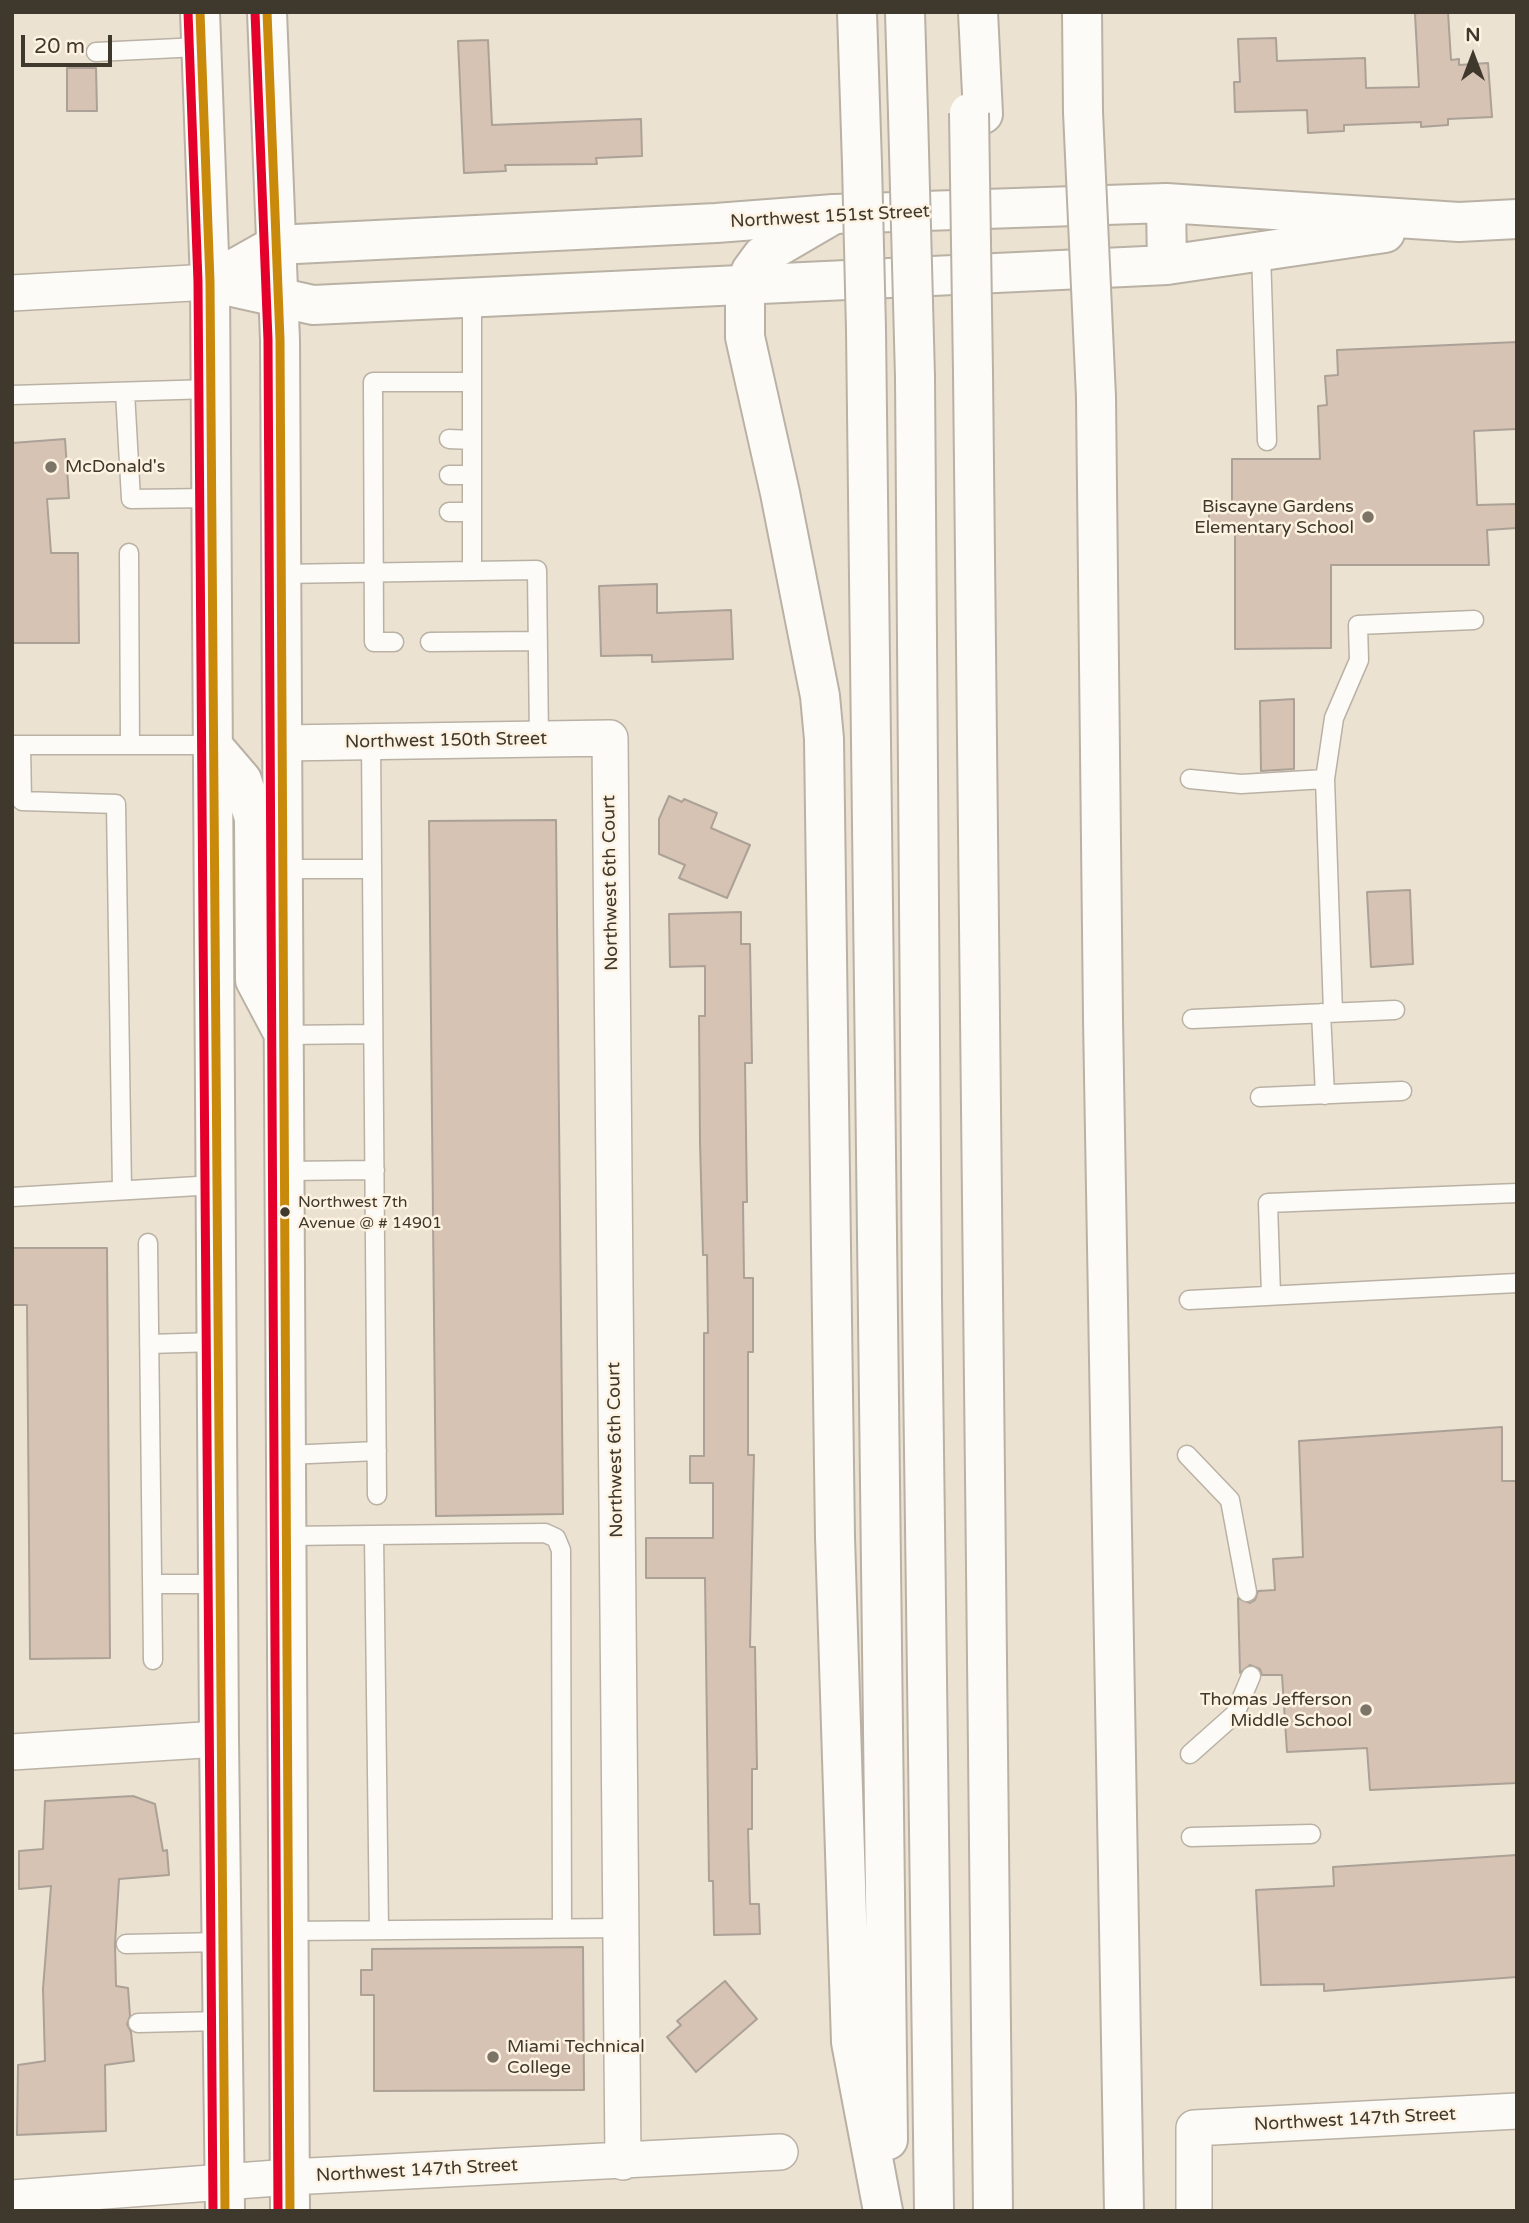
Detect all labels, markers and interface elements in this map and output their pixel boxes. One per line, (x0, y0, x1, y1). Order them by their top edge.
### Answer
scale bar (24, 21, 116, 65)
north arrow (1438, 21, 1508, 91)
text: N (1465, 24, 1481, 46)
text: 20 m (34, 34, 85, 59)
street label: Northwest 151st Street (730, 201, 930, 233)
place label: McDonald's (65, 456, 165, 478)
marker: McDonald's (43, 459, 59, 475)
place label: Biscayne Gardens Elementary School (1194, 496, 1354, 538)
marker: Biscayne Gardens Elementary School (1360, 509, 1376, 525)
street label: Northwest 150th Street (345, 728, 547, 754)
street label: Northwest 6th Court (599, 795, 623, 971)
place label: Northwest 7th Avenue @ # 14901 (298, 1193, 442, 1231)
marker: Northwest 7th Avenue @ # 14901 (278, 1205, 292, 1219)
street label: Northwest 6th Court (604, 1362, 628, 1538)
place label: Thomas Jefferson Middle School (1200, 1689, 1352, 1732)
marker: Thomas Jefferson Middle School (1358, 1702, 1374, 1718)
place label: Miami Technical College (507, 2036, 645, 2078)
marker: Miami Technical College (485, 2049, 501, 2065)
street label: Northwest 147th Street (1254, 2104, 1456, 2136)
street label: Northwest 147th Street (316, 2155, 518, 2187)

